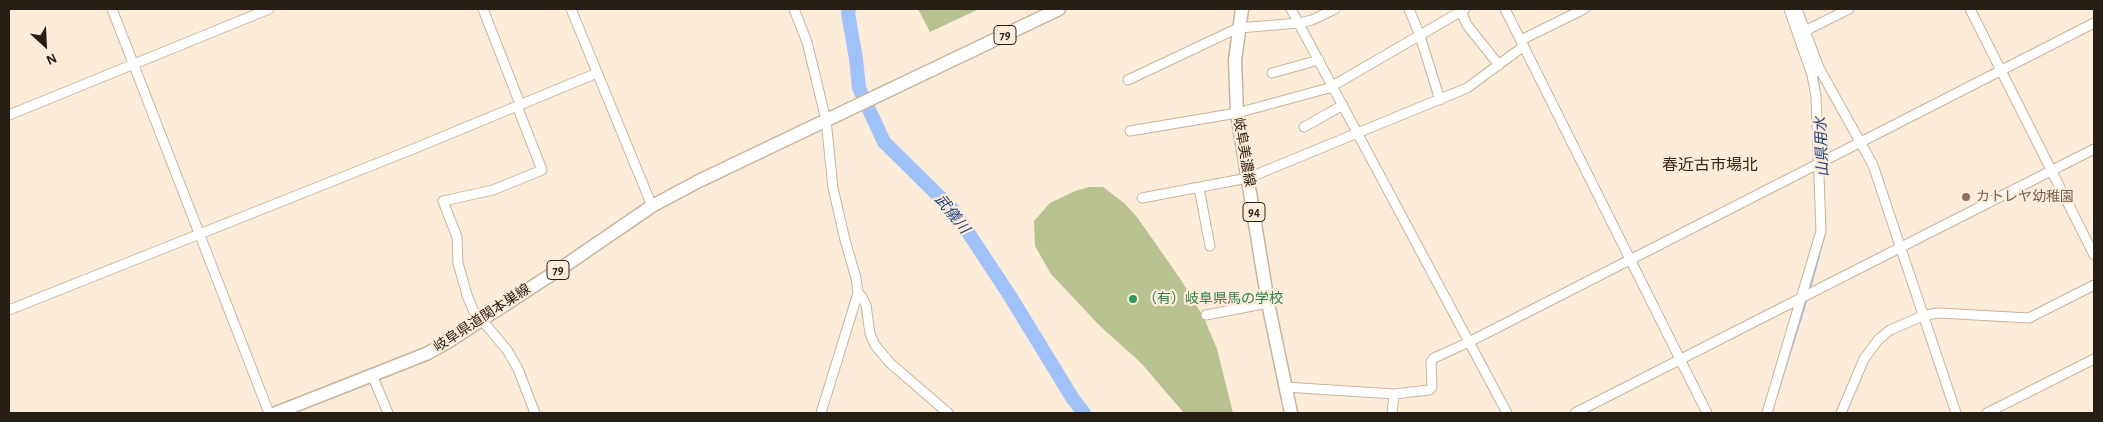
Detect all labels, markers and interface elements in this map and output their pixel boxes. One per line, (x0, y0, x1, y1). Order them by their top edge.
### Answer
north arrow (20, 20, 70, 70)
road number: 79 (994, 26, 1016, 44)
text: N (44, 50, 59, 67)
street label: 岐阜美濃線 (1230, 116, 1258, 188)
water label: 山県用水 (1811, 117, 1833, 177)
district label: 春近古市場北 (1662, 155, 1758, 175)
place label: カトレヤ幼稚園 (1976, 189, 2074, 205)
water label: 武儀川 (931, 191, 973, 237)
marker: カトレヤ幼稚園 (1960, 191, 1972, 203)
road number: 94 (1243, 202, 1265, 222)
road number: 79 (547, 260, 569, 280)
street label: 岐阜県道関本巣線 (430, 280, 534, 356)
place label: （有）岐阜県馬の学校 (1143, 291, 1283, 307)
marker: （有）岐阜県馬の学校 (1127, 293, 1139, 305)

